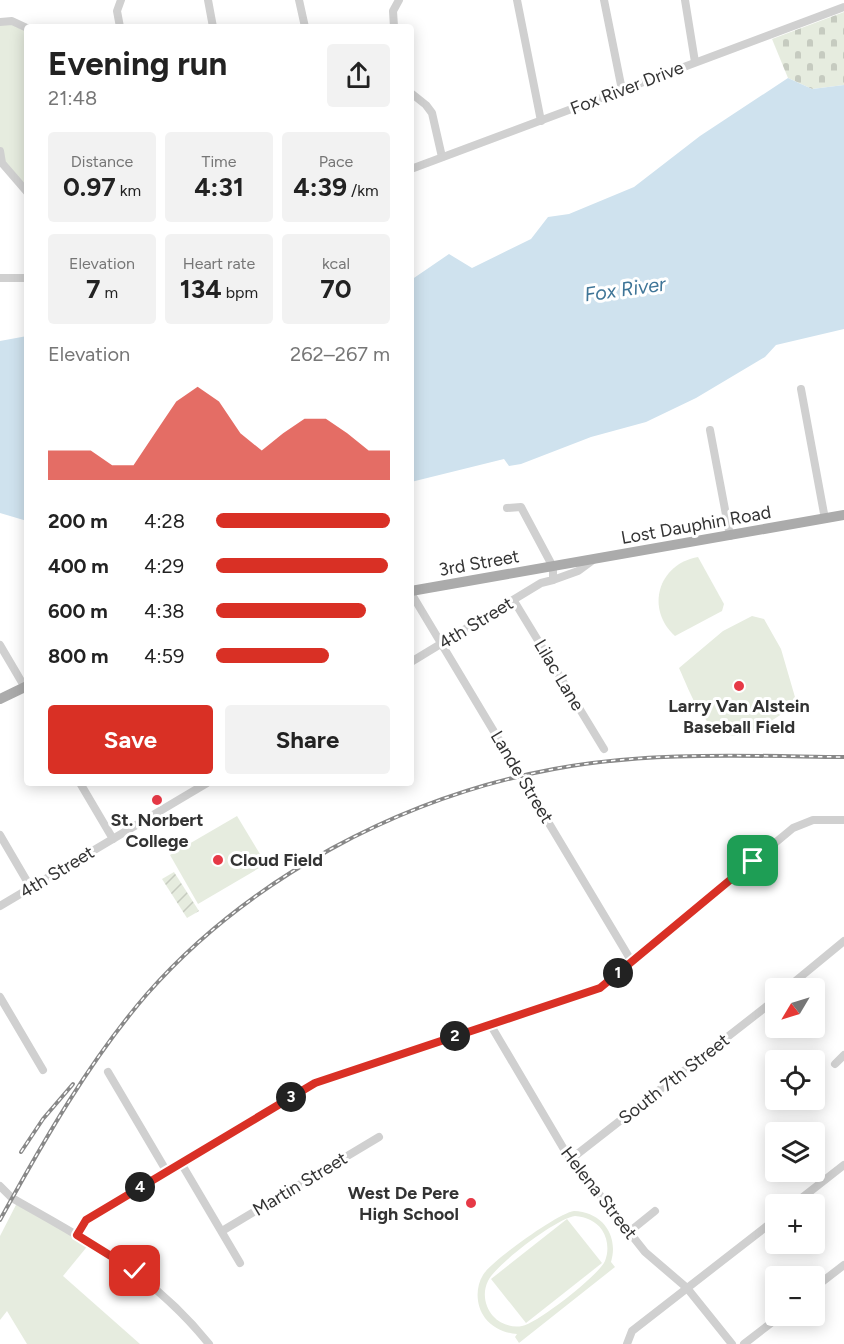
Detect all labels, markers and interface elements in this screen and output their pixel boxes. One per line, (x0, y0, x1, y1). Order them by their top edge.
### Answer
text: Evening run (48, 44, 227, 83)
button: share (327, 44, 390, 107)
street label: Fox River Drive (567, 56, 687, 120)
text: 21:48 (48, 86, 97, 110)
text: Distance (71, 152, 133, 171)
text: Time (202, 152, 236, 171)
text: Pace (319, 152, 353, 171)
text: 0.97 (63, 171, 116, 203)
text: 4:31 (194, 171, 244, 203)
text: 4:39 (293, 171, 347, 203)
text: km (116, 181, 141, 200)
text: /km (347, 181, 379, 200)
text: Elevation (69, 254, 135, 273)
text: Heart rate (183, 254, 255, 273)
text: kcal (322, 254, 350, 273)
water label: Fox River (583, 271, 668, 307)
text: 7 (86, 273, 100, 305)
text: 134 (180, 273, 222, 305)
text: 70 (320, 273, 352, 305)
text: m (100, 283, 118, 302)
text: bpm (222, 283, 258, 302)
text: Elevation (48, 342, 130, 366)
text: 262–267 m (290, 342, 390, 366)
street label: Lost Dauphin Road (619, 501, 773, 549)
text: 200 m (48, 509, 108, 533)
text: 4:28 (144, 509, 185, 533)
street label: 3rd Street (437, 545, 521, 581)
text: 400 m (48, 554, 109, 578)
text: 4:29 (144, 554, 184, 578)
street label: 4th Street (435, 592, 517, 654)
text: 600 m (48, 599, 108, 623)
text: 4:38 (144, 599, 185, 623)
street label: Lilac Lane (529, 635, 589, 715)
text: 800 m (48, 644, 108, 668)
text: 4:59 (144, 644, 184, 668)
marker: Larry Van Alstein Baseball Field (732, 679, 746, 693)
place label: Larry Van Alstein Baseball Field (668, 695, 810, 738)
button: Save (48, 705, 213, 774)
button: Share (225, 705, 390, 774)
street label: Lande Street (486, 727, 558, 827)
marker: St. Norbert College (150, 793, 164, 807)
place label: St. Norbert College (111, 809, 203, 852)
pin (727, 835, 778, 886)
street label: 4th Street (16, 841, 98, 903)
icon: arrive (736, 844, 769, 877)
place label: Cloud Field (230, 849, 323, 871)
marker: Cloud Field (211, 853, 225, 867)
pin: 1 (603, 958, 633, 988)
text: 1 (615, 963, 621, 982)
north arrow (765, 978, 825, 1038)
map controls (765, 978, 825, 1326)
pin: 2 (440, 1021, 470, 1051)
text: 2 (450, 1026, 460, 1045)
street label: South 7th Street (614, 1029, 734, 1129)
button: locate (765, 1050, 825, 1110)
pin: 3 (276, 1082, 306, 1112)
text: 3 (287, 1087, 295, 1106)
button: layers (765, 1122, 825, 1182)
street label: Helena Street (556, 1142, 642, 1244)
street label: Martin Street (249, 1147, 351, 1221)
pin: 4 (125, 1172, 155, 1202)
text: 4 (135, 1177, 145, 1196)
place label: West De Pere High School (348, 1182, 459, 1225)
button: + (765, 1194, 825, 1254)
marker: West De Pere High School (464, 1196, 478, 1210)
pin (109, 1245, 160, 1296)
icon: check (118, 1254, 151, 1287)
button: − (765, 1266, 825, 1326)

